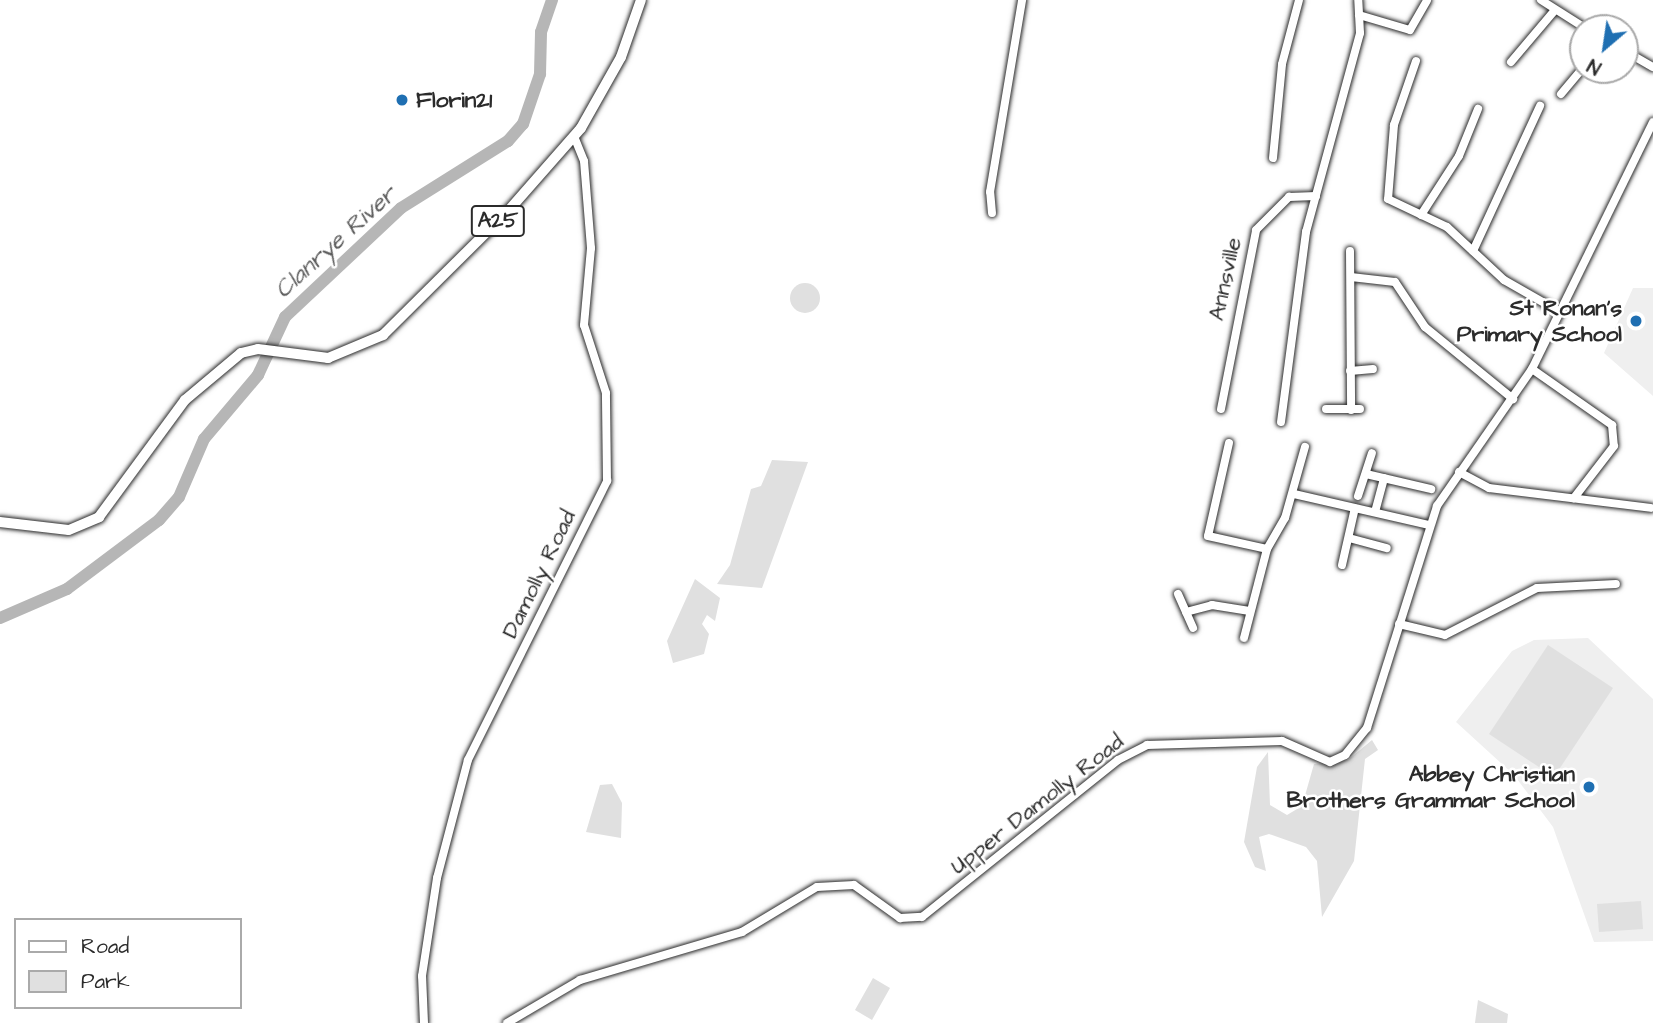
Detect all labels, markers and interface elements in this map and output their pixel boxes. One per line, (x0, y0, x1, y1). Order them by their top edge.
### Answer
north arrow (1569, 14, 1639, 84)
text: N (1583, 51, 1606, 81)
place label: Florin21 (416, 86, 492, 114)
marker: Florin21 (394, 92, 410, 108)
water label: Clanrye River (269, 181, 403, 305)
road number: A25 (470, 204, 526, 238)
street label: Annsville (1203, 235, 1247, 323)
place label: St Ronan's Primary School (1457, 294, 1622, 348)
marker: St Ronan's Primary School (1628, 313, 1644, 329)
street label: Damolly Road (496, 505, 582, 643)
street label: Upper Damolly Road (945, 728, 1129, 880)
place label: Abbey Christian Brothers Grammar School (1287, 760, 1575, 814)
marker: Abbey Christian Brothers Grammar School (1581, 779, 1597, 795)
legend (14, 918, 242, 1009)
text: Road (81, 932, 129, 961)
text: Park (81, 967, 130, 996)

